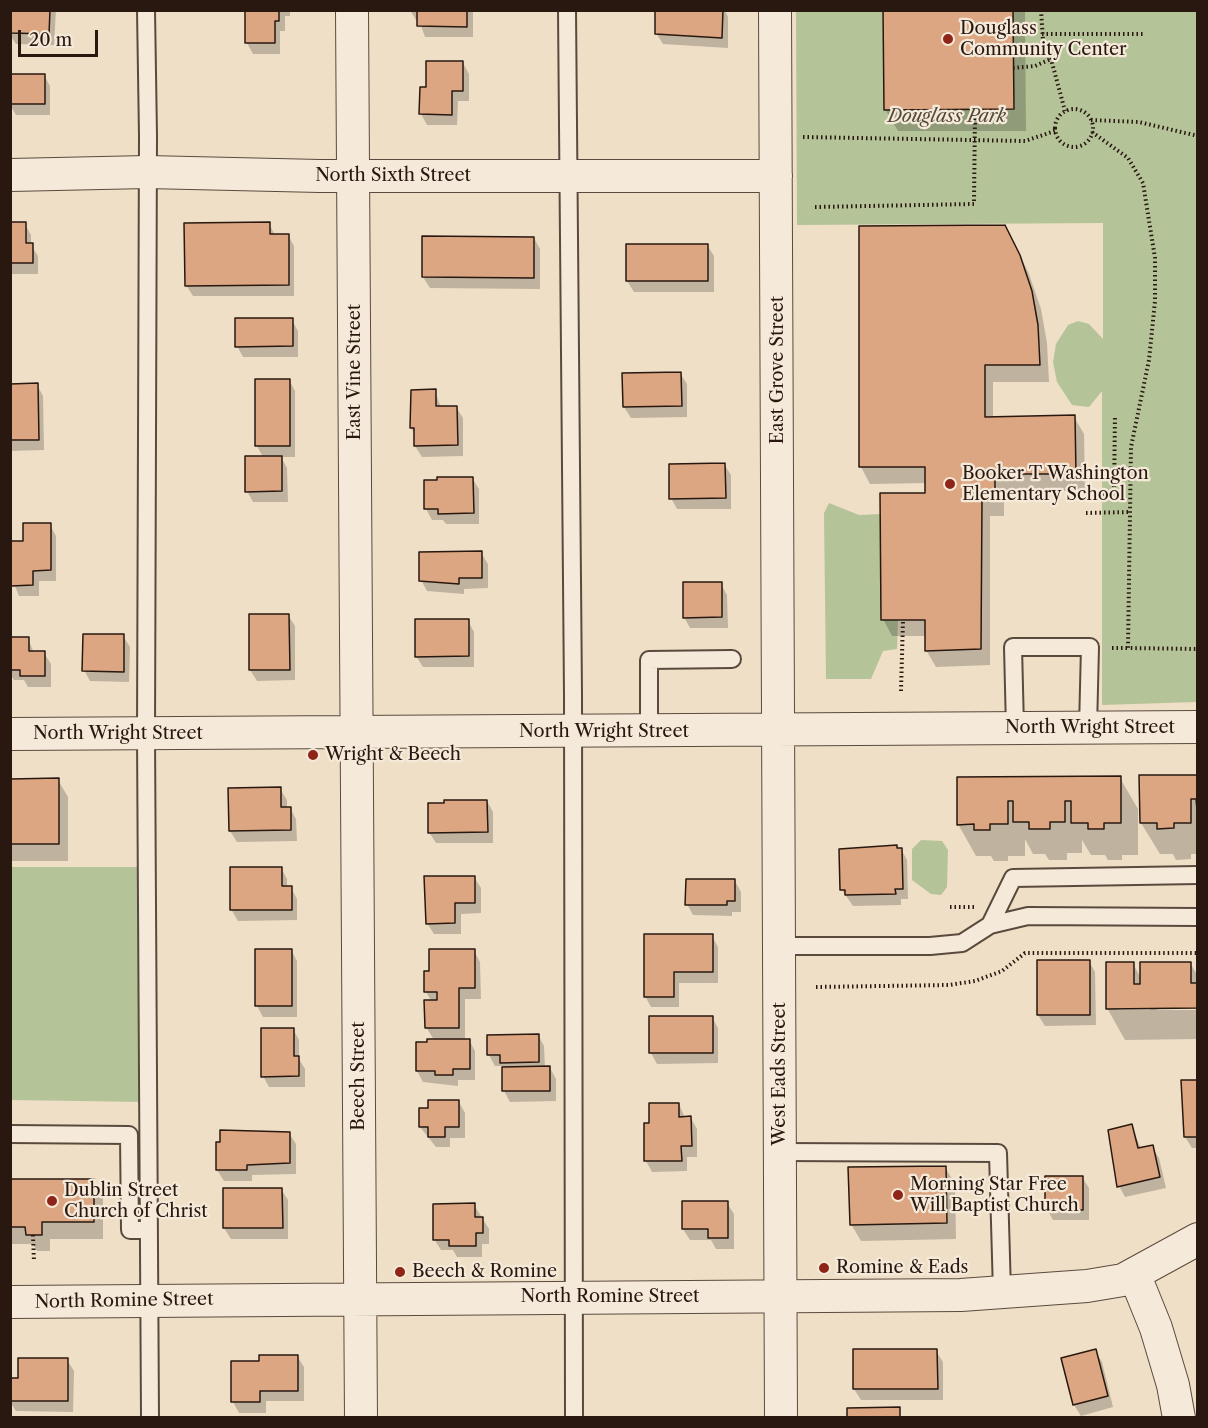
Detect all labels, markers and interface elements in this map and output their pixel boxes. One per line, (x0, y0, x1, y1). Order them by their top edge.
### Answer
scale bar (21, 18, 100, 56)
place label: Douglass Community Center (960, 18, 1127, 60)
text: 20 m (29, 29, 72, 51)
marker: Douglass Community Center (941, 32, 955, 46)
park label: Douglass Park (888, 106, 1006, 128)
street label: North Sixth Street (315, 165, 471, 187)
street label: East Grove Street (767, 296, 789, 444)
street label: East Vine Street (344, 304, 366, 440)
place label: Booker T Washington Elementary School (962, 463, 1149, 506)
marker: Booker T Washington Elementary School (943, 477, 957, 491)
street label: North Wright Street (1005, 717, 1175, 739)
street label: North Wright Street (519, 721, 689, 743)
street label: North Wright Street (33, 723, 203, 745)
place label: Wright & Beech (325, 744, 461, 766)
marker: Wright & Beech (306, 748, 320, 762)
street label: West Eads Street (769, 1002, 791, 1146)
street label: Beech Street (348, 1021, 370, 1131)
place label: Morning Star Free Will Baptist Church (910, 1174, 1079, 1216)
place label: Dublin Street Church of Christ (64, 1180, 208, 1222)
marker: Morning Star Free Will Baptist Church (891, 1188, 905, 1202)
marker: Dublin Street Church of Christ (45, 1194, 59, 1208)
place label: Romine & Eads (836, 1257, 968, 1279)
place label: Beech & Romine (412, 1261, 557, 1283)
marker: Romine & Eads (817, 1261, 831, 1275)
marker: Beech & Romine (393, 1265, 407, 1279)
street label: North Romine Street (521, 1286, 699, 1308)
street label: North Romine Street (34, 1289, 214, 1313)

